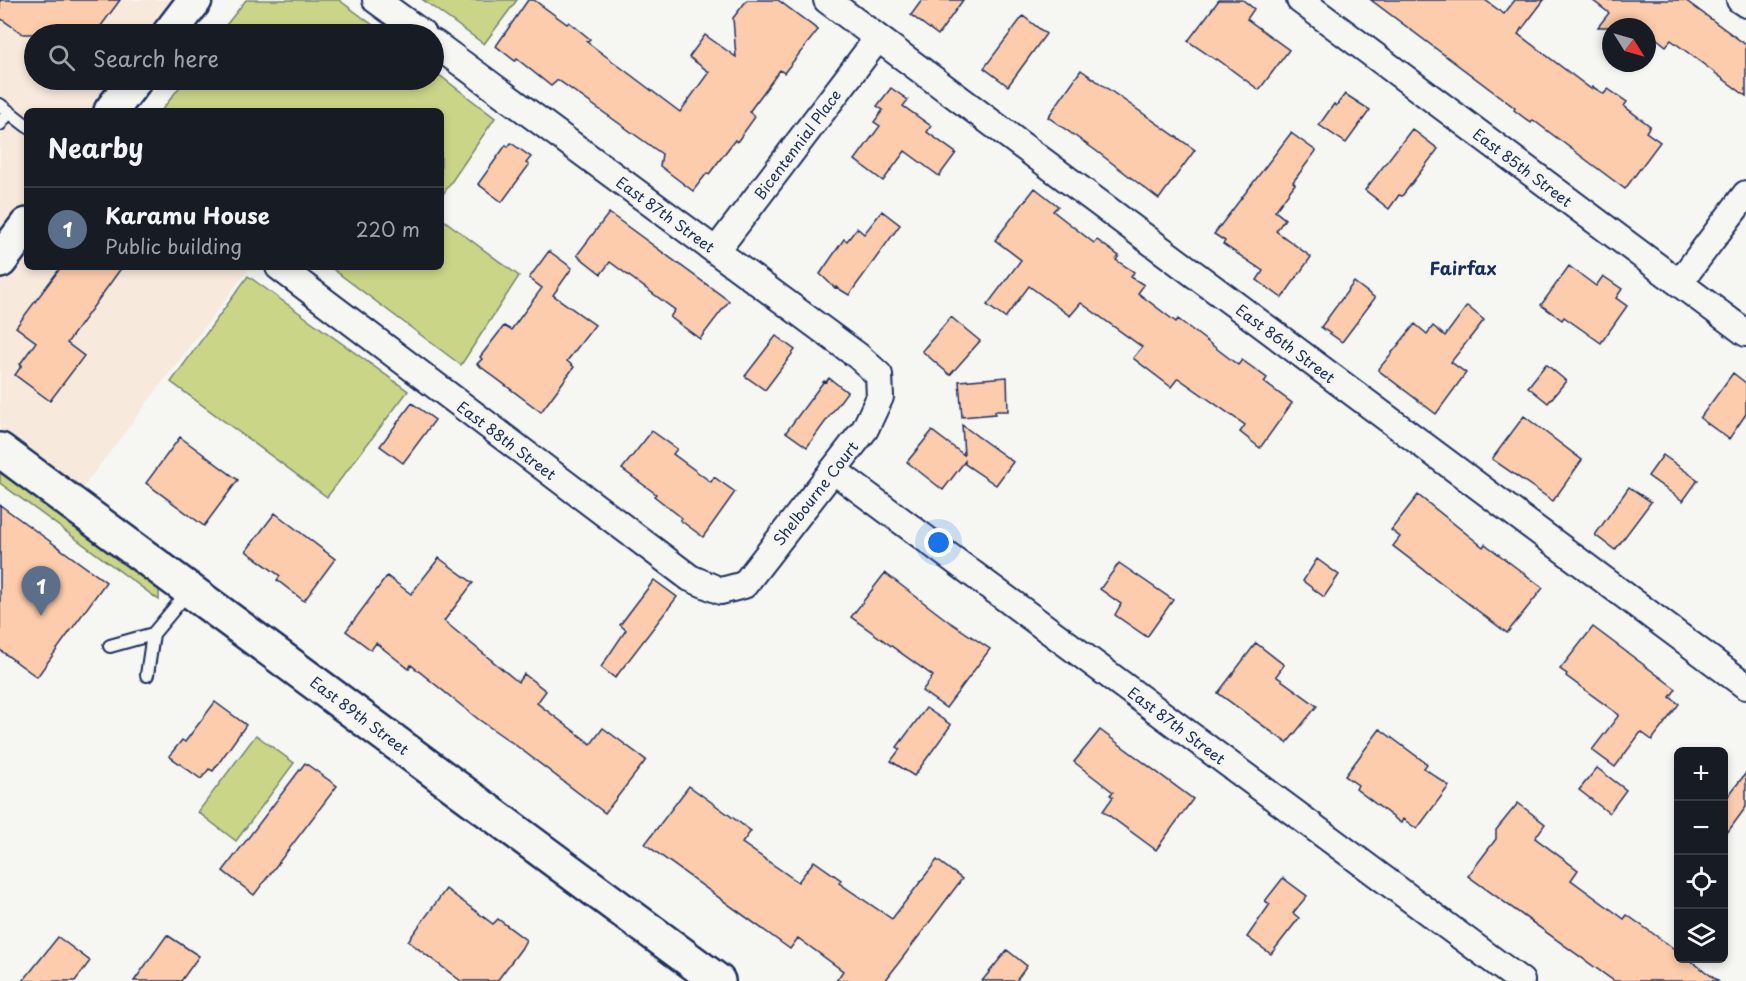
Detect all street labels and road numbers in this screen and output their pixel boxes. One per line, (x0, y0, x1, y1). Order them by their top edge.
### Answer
street label: Bicentennial Place (748, 84, 846, 204)
street label: East 85th Street (1469, 122, 1577, 212)
street label: East 87th Street (612, 170, 720, 258)
street label: East 86th Street (1231, 298, 1341, 388)
street label: East 88th Street (452, 395, 562, 485)
street label: Shelbourne Court (767, 436, 863, 550)
street label: East 89th Street (306, 670, 414, 760)
street label: East 87th Street (1123, 681, 1231, 769)

